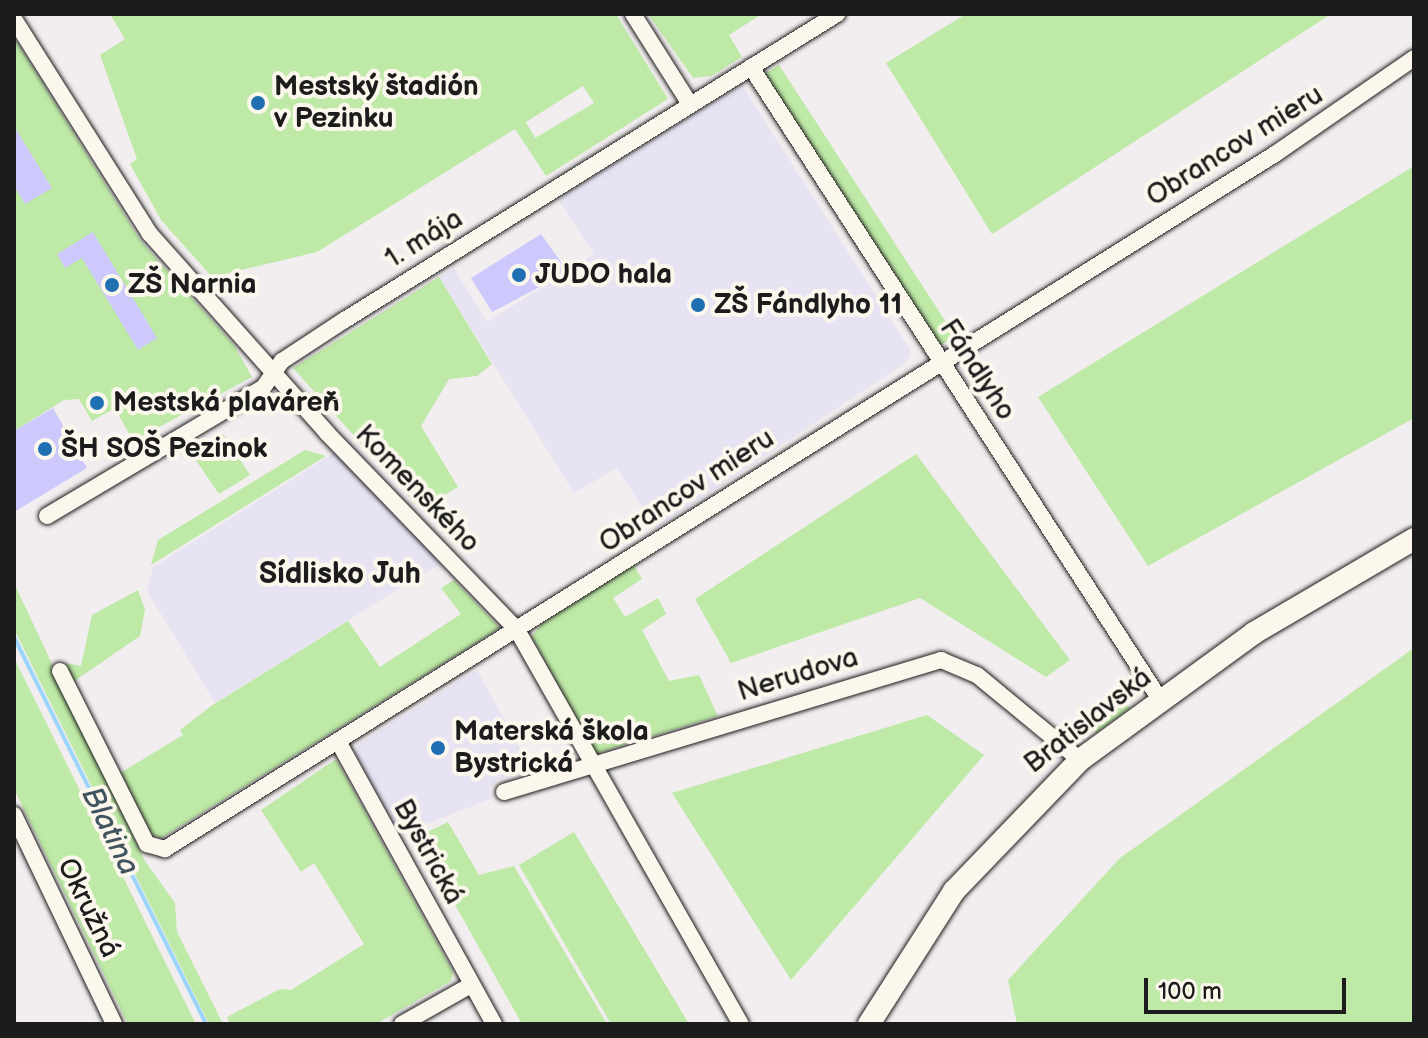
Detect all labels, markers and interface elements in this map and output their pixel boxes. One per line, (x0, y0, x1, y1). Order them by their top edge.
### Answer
place label: Mestský štadión v Pezinku (274, 70, 480, 136)
street label: Obrancov mieru (1140, 78, 1330, 214)
marker: Mestský štadión v Pezinku (249, 94, 267, 112)
street label: 1. mája (379, 202, 469, 276)
place label: JUDO hala (535, 258, 672, 292)
marker: JUDO hala (510, 266, 528, 284)
place label: ZŠ Narnia (128, 268, 257, 302)
marker: ZŠ Narnia (103, 276, 121, 294)
place label: ZŠ Fándlyho 11 (714, 288, 902, 322)
marker: ZŠ Fándlyho 11 (689, 296, 707, 314)
street label: Fándlyho (932, 313, 1022, 427)
place label: Mestská plaváreň (113, 386, 339, 420)
marker: Mestská plaváreň (88, 394, 106, 412)
street label: Komenského (348, 418, 486, 560)
street label: Obrancov mieru (593, 422, 781, 560)
place label: ŠH SOŠ Pezinok (61, 432, 268, 466)
marker: ŠH SOŠ Pezinok (36, 440, 54, 458)
district label: Sídlisko Juh (259, 556, 421, 592)
street label: Nerudova (734, 641, 862, 709)
street label: Bratislavská (1018, 661, 1158, 781)
place label: Materská škola Bystrická (454, 715, 649, 781)
marker: Materská škola Bystrická (429, 739, 447, 757)
water label: Blatina (73, 781, 147, 881)
street label: Bystrická (386, 794, 470, 910)
street label: Okružná (50, 853, 126, 963)
scale bar (1148, 962, 1350, 1012)
text: 100 m (1158, 977, 1222, 1006)

